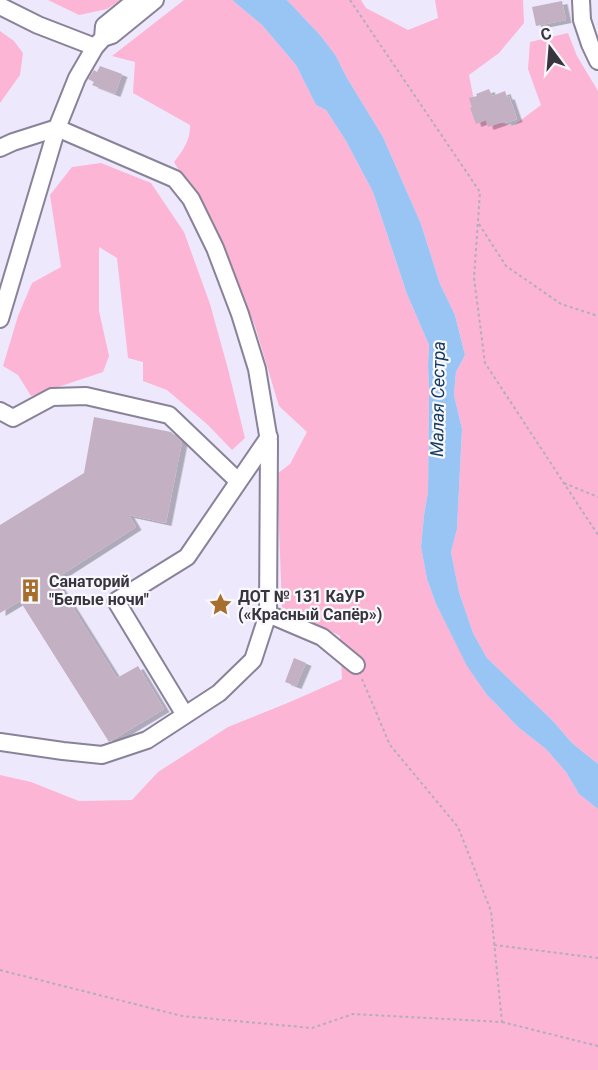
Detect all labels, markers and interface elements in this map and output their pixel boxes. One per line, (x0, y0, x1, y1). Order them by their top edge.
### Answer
north arrow (520, 18, 580, 78)
text: С (538, 23, 554, 45)
water label: Малая Сестра (426, 341, 449, 457)
place label: Санаторий "Белые ночи" (49, 572, 149, 609)
building icon: Санаторий "Белые ночи" (18, 577, 44, 603)
place label: ДОТ № 131 КаУР («Красный Сапёр») (238, 587, 382, 624)
place icon: ДОТ № 131 КаУР («Красный Сапёр») (207, 592, 233, 618)

